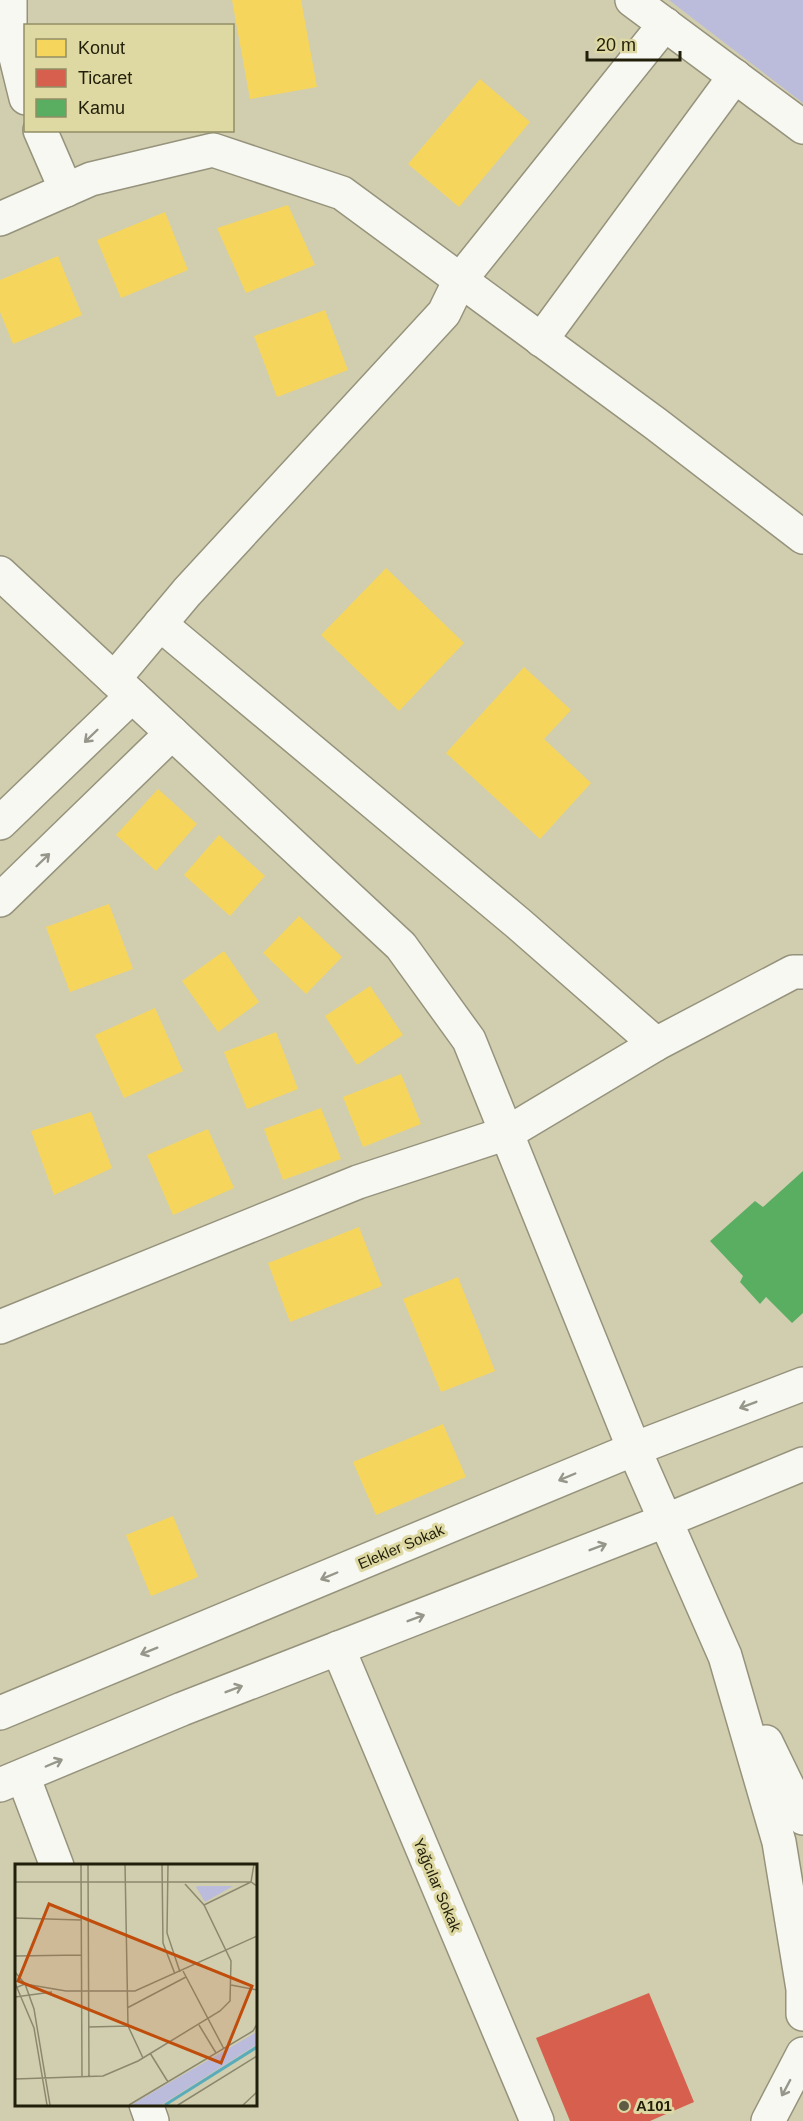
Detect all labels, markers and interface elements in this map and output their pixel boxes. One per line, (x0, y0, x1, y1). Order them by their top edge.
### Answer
legend (24, 24, 234, 132)
scale bar (587, 24, 680, 62)
text: 20 m (596, 35, 636, 55)
text: Konut (78, 38, 125, 58)
text: Ticaret (78, 68, 132, 88)
text: Kamu (78, 98, 125, 118)
one-way arrow (83, 729, 98, 744)
one-way arrow (35, 852, 50, 867)
one-way arrow (740, 1400, 758, 1411)
one-way arrow (559, 1472, 577, 1483)
street label: Elekler Sokak (355, 1521, 447, 1572)
one-way arrow (588, 1541, 607, 1552)
one-way arrow (320, 1572, 338, 1583)
one-way arrow (406, 1612, 425, 1623)
one-way arrow (140, 1646, 159, 1657)
one-way arrow (225, 1683, 243, 1694)
one-way arrow (44, 1757, 63, 1768)
street label: Yağcılar Sokak (410, 1836, 465, 1935)
inset map (15, 1864, 256, 2106)
one-way arrow (779, 2078, 791, 2096)
place label: A101 (636, 2097, 672, 2114)
marker: A101 (617, 2099, 631, 2113)

